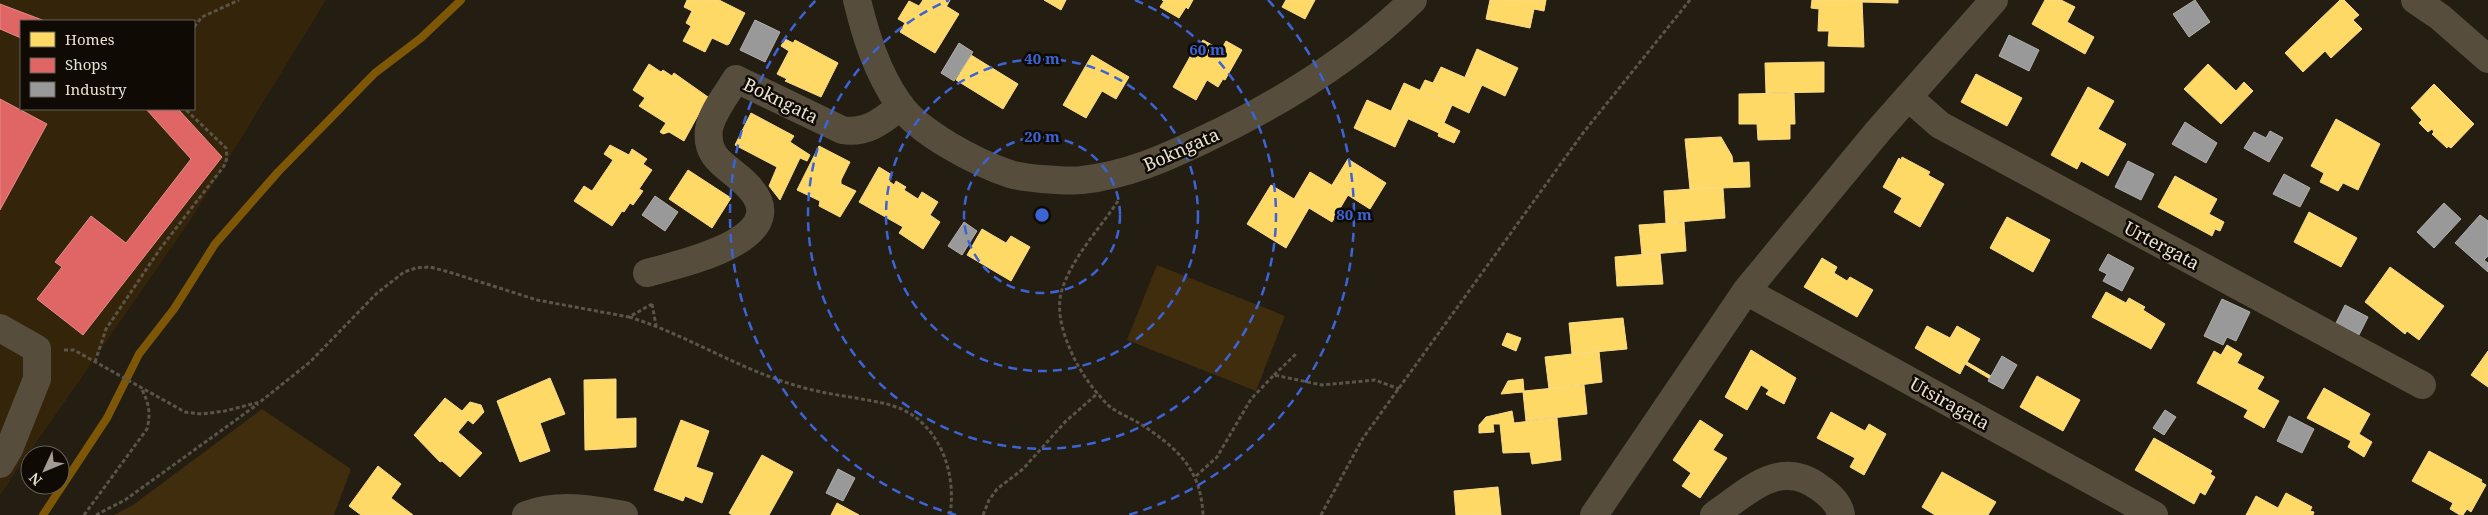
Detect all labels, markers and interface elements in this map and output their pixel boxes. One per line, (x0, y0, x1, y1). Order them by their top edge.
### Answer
legend (20, 20, 195, 110)
text: Homes (65, 29, 115, 49)
text: 60 m (1189, 39, 1225, 59)
text: 40 m (1024, 48, 1060, 68)
text: Shops (65, 54, 108, 74)
street label: Bokngata (740, 72, 822, 128)
text: Industry (65, 79, 127, 99)
street label: Bokngata (1139, 122, 1223, 176)
text: 20 m (1024, 126, 1060, 146)
text: 80 m (1336, 204, 1372, 224)
centre of rings (1033, 206, 1051, 224)
street label: Urtergata (2120, 215, 2204, 275)
street label: Utsiragata (1906, 371, 1994, 435)
north arrow (20, 445, 70, 495)
text: N (25, 469, 46, 490)

